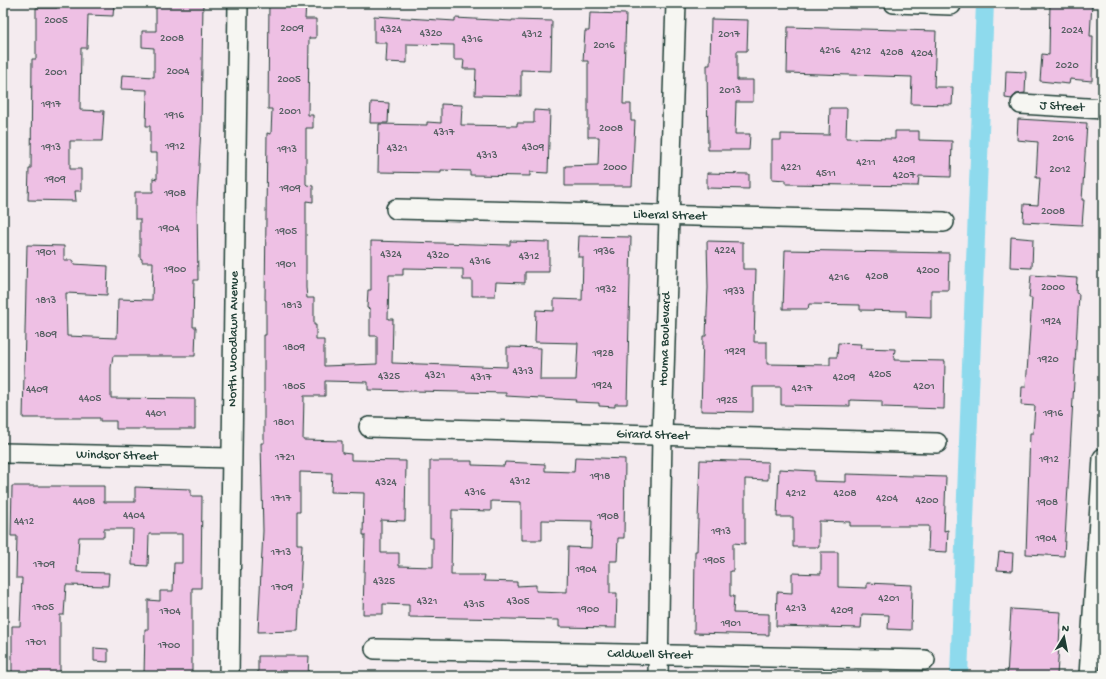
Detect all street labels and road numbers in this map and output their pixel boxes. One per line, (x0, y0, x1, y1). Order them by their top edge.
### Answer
street label: J Street (1039, 98, 1086, 115)
street label: Liberal Street (633, 207, 709, 224)
street label: North Woodlawn Avenue (225, 271, 242, 407)
street label: Houma Boulevard (656, 290, 674, 386)
street label: Girard Street (616, 426, 691, 444)
street label: Windsor Street (76, 447, 160, 464)
street label: Caldwell Street (607, 646, 694, 663)

